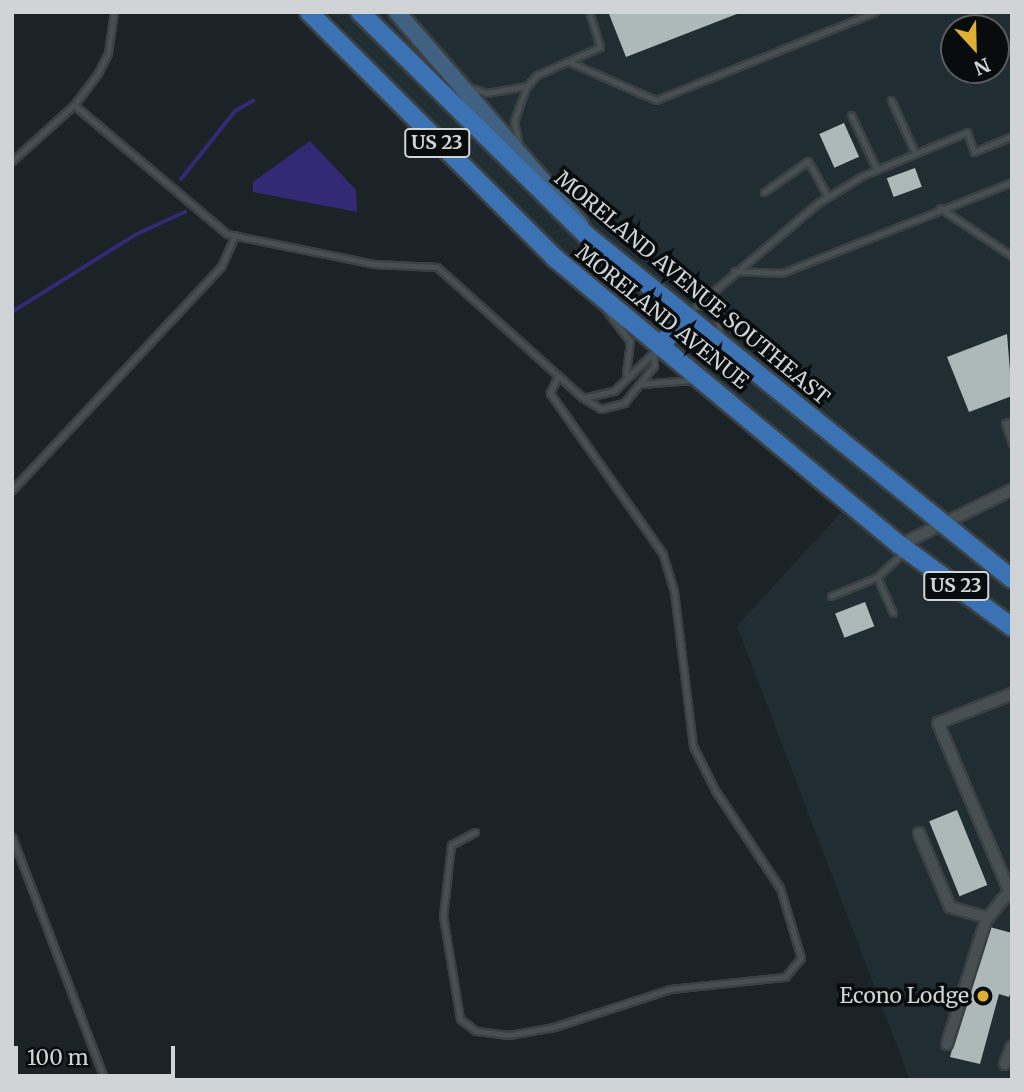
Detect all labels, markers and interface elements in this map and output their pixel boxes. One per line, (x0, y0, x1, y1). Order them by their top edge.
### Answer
north arrow (940, 14, 1010, 84)
text: N (971, 53, 994, 81)
road number: US 23 (404, 127, 470, 158)
street label: MORELAND AVENUE SOUTHEAST (550, 166, 834, 410)
street label: MORELAND AVENUE (571, 240, 753, 394)
road number: US 23 (923, 570, 989, 601)
place label: Econo Lodge (840, 983, 969, 1009)
marker: Econo Lodge (975, 988, 991, 1004)
scale bar (18, 1032, 178, 1076)
text: 100 m (27, 1044, 89, 1071)

